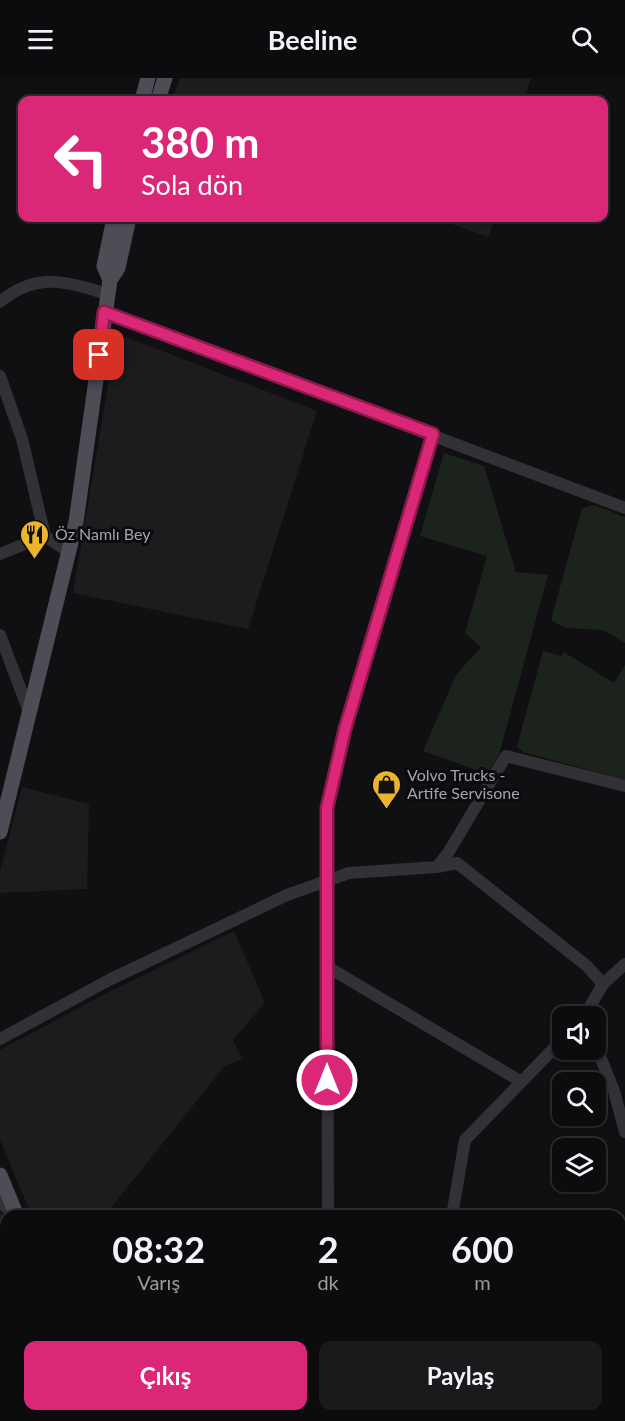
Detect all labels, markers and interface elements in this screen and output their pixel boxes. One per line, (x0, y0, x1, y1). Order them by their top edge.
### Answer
icon: menu (24, 23, 57, 56)
text: Beeline (268, 23, 357, 56)
icon: search (568, 23, 601, 56)
text: 380 m (141, 117, 259, 167)
icon: left (42, 120, 120, 198)
text: Sola dön (141, 168, 243, 201)
pin (73, 329, 124, 380)
icon: arrive (82, 338, 115, 371)
restaurant icon: Öz Namlı Bey (18, 518, 50, 560)
place label: Öz Namlı Bey (55, 524, 151, 543)
place label: Volvo Trucks - Artife Servisone (407, 765, 520, 802)
shop icon: Volvo Trucks - Artife Servisone (370, 768, 402, 810)
map controls (552, 1006, 606, 1192)
button: sound (552, 1006, 606, 1060)
position arrow (295, 1048, 359, 1112)
button: search (552, 1072, 606, 1126)
button: layers (552, 1138, 606, 1192)
text: 08:32 (112, 1227, 205, 1271)
text: 2 (318, 1227, 339, 1271)
text: 600 (451, 1227, 514, 1271)
text: Varış (137, 1270, 180, 1294)
text: dk (317, 1270, 339, 1294)
text: m (474, 1270, 491, 1294)
button: Çıkış (24, 1341, 307, 1410)
button: Paylaş (319, 1341, 602, 1410)

